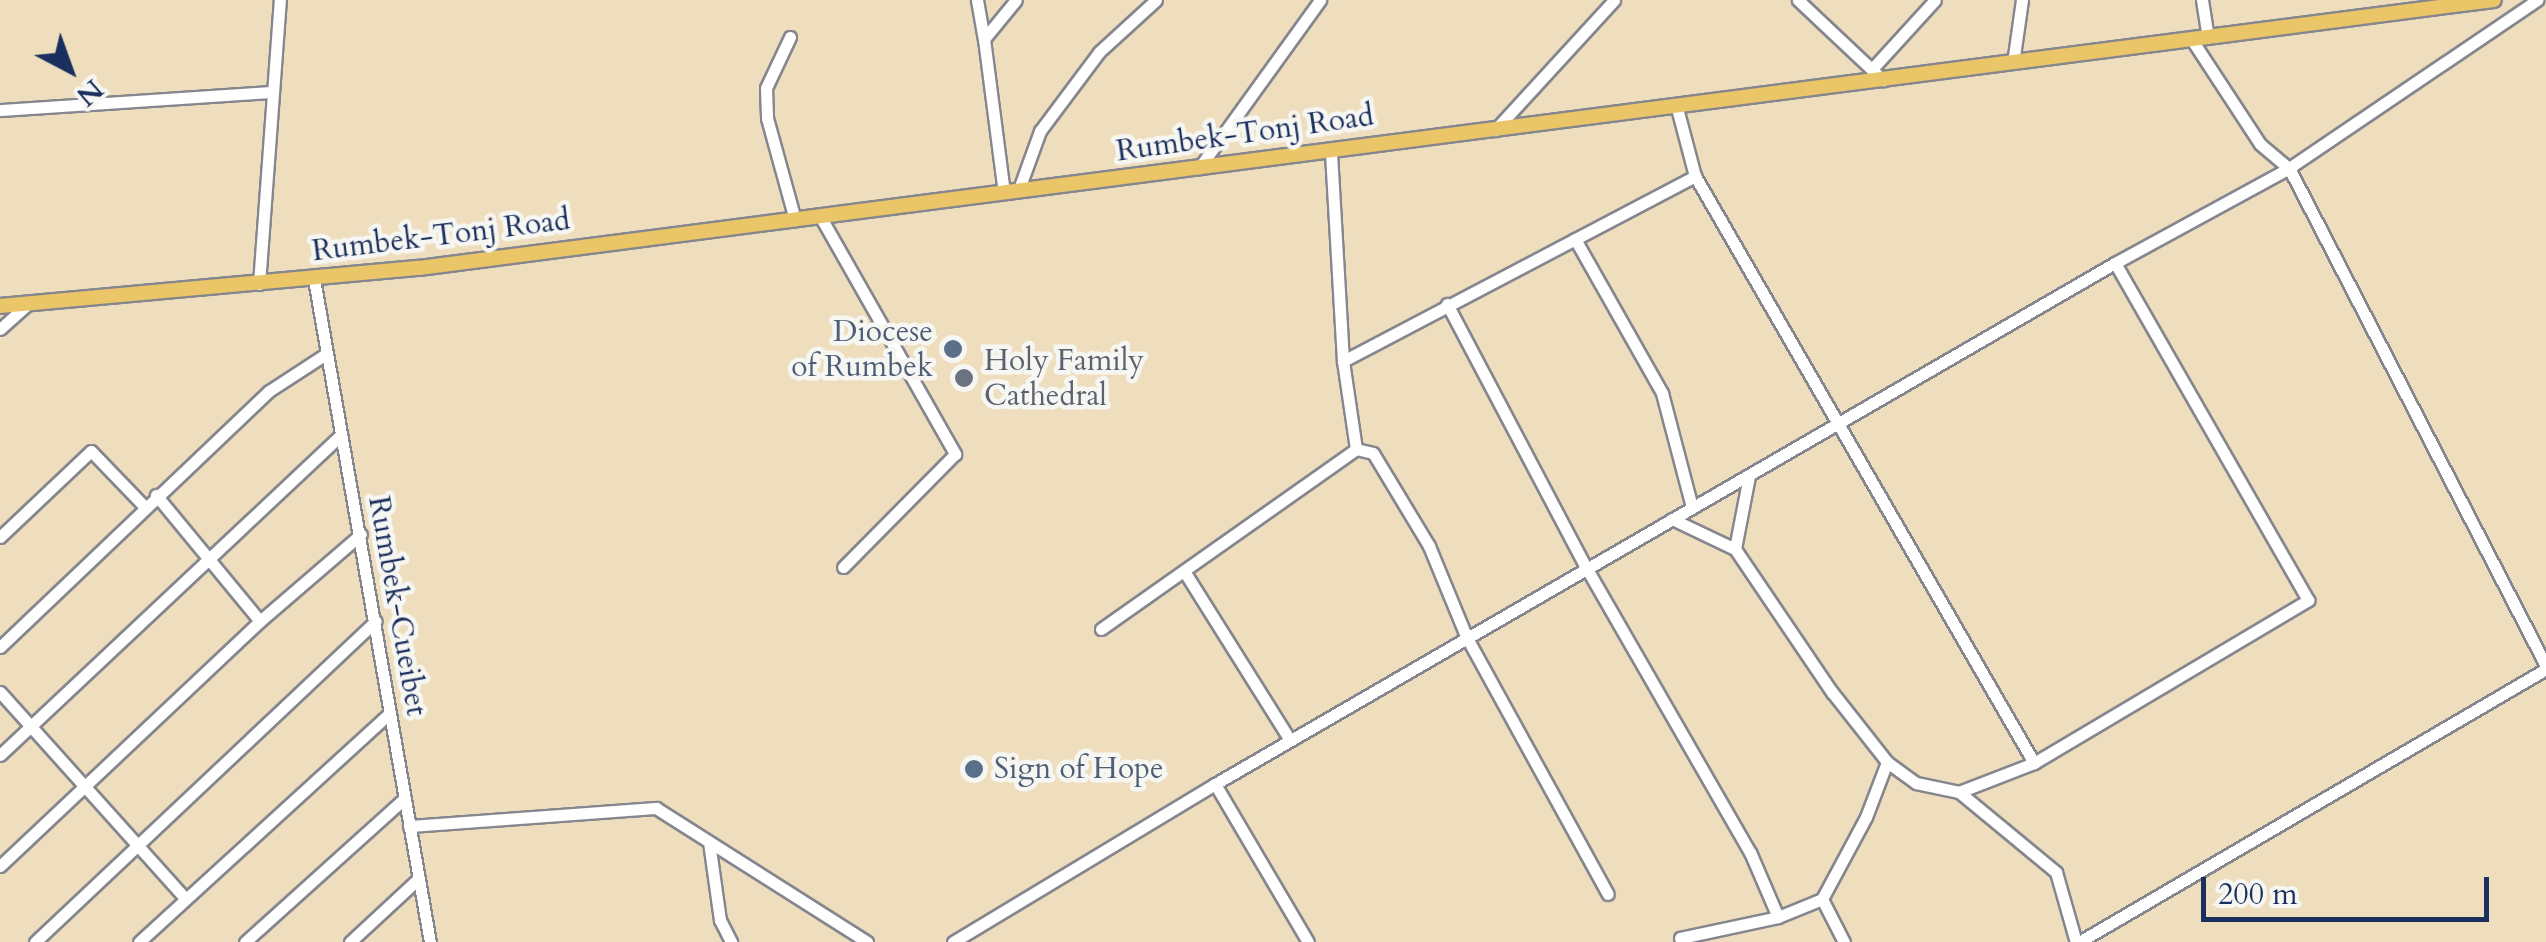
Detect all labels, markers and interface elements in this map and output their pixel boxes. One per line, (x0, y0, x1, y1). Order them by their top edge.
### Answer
north arrow (20, 20, 120, 120)
text: N (68, 70, 111, 115)
street label: Rumbek-Tonj Road (1114, 98, 1376, 170)
street label: Rumbek-Tonj Road (310, 202, 572, 270)
place label: Diocese of Rumbek (791, 314, 933, 384)
marker: Diocese of Rumbek (942, 338, 964, 360)
place label: Holy Family Cathedral (984, 343, 1144, 414)
marker: Holy Family Cathedral (953, 367, 975, 389)
street label: Rumbek-Cueibet (360, 493, 434, 719)
place label: Sign of Hope (994, 751, 1164, 787)
marker: Sign of Hope (963, 758, 985, 780)
scale bar (2206, 857, 2494, 919)
text: 200 m (2218, 874, 2298, 915)

